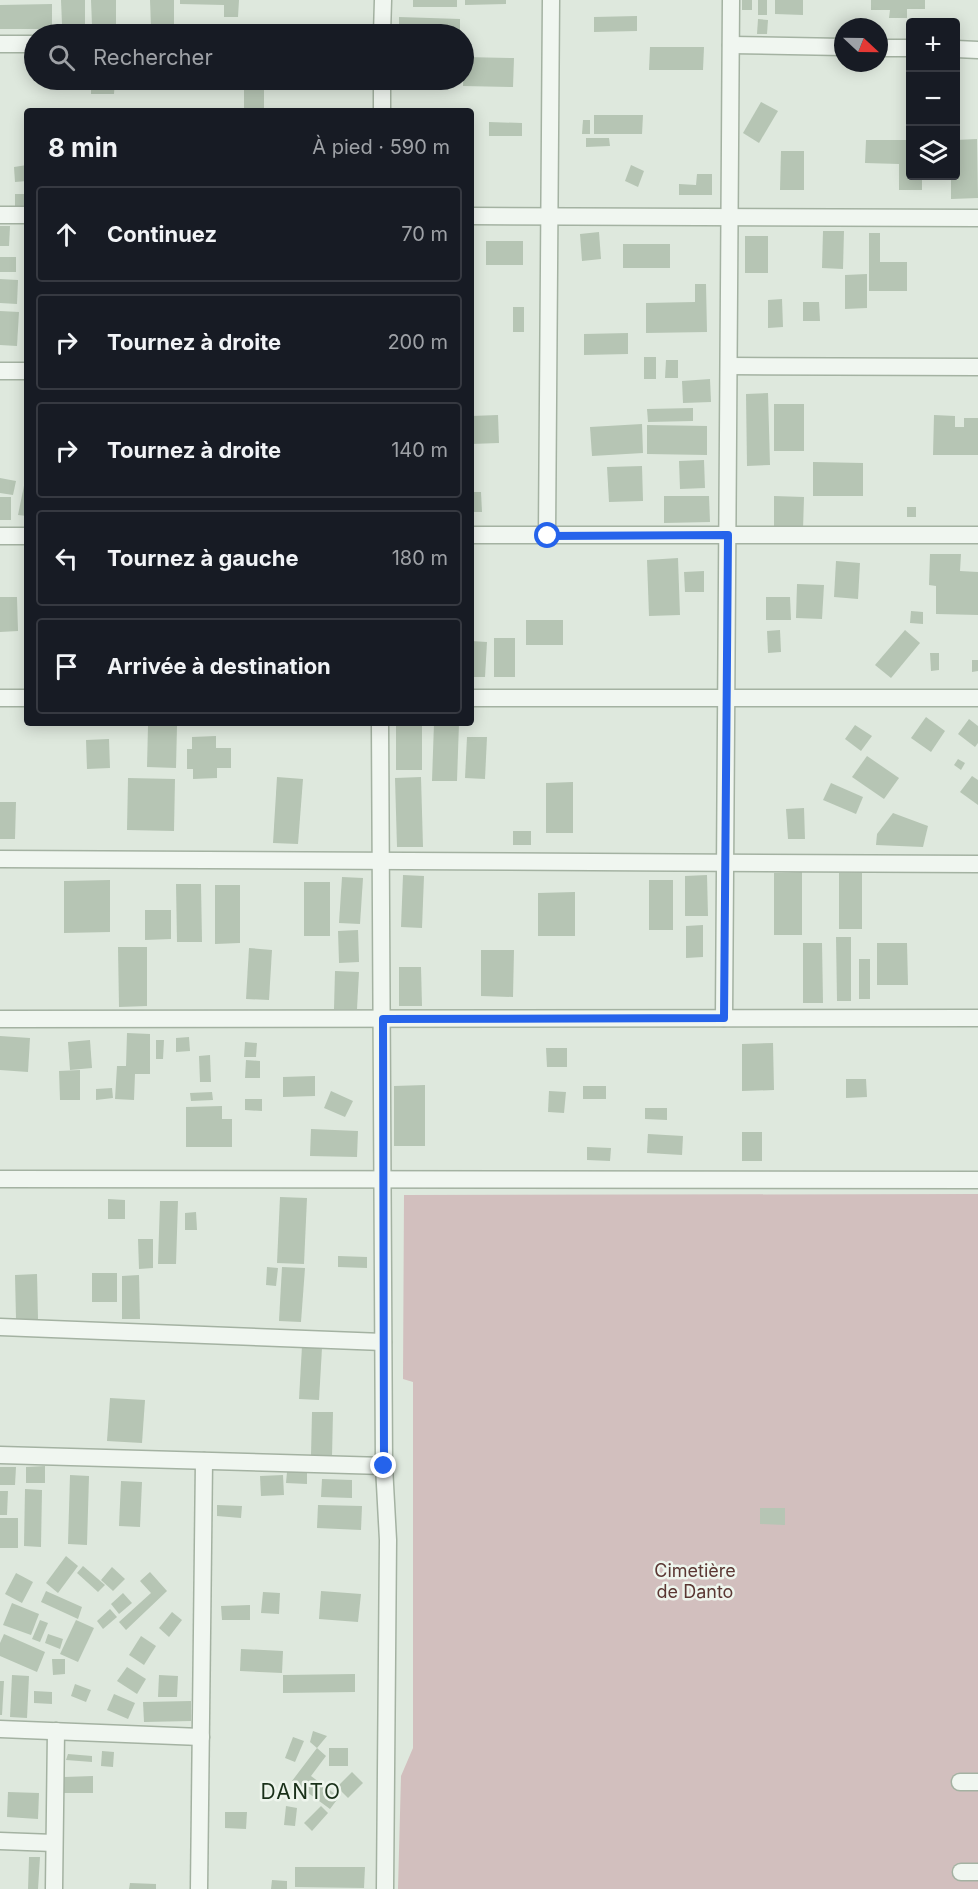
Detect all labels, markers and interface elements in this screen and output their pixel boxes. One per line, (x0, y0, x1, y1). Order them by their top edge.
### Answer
north arrow (834, 18, 888, 72)
map controls (906, 18, 960, 180)
button: + (906, 18, 960, 72)
search box (24, 24, 474, 90)
icon: search (45, 41, 78, 74)
text: Rechercher (93, 44, 213, 70)
button: − (906, 72, 960, 126)
button: layers (906, 126, 960, 180)
text: 8 min (48, 132, 118, 163)
text: À pied · 590 m (312, 135, 450, 159)
icon: ahead (50, 218, 83, 251)
text: Continuez (107, 221, 217, 247)
text: 70 m (401, 222, 448, 246)
icon: right (50, 326, 83, 359)
text: Tournez à droite (107, 329, 281, 355)
text: 200 m (387, 330, 448, 354)
icon: right (50, 434, 83, 467)
text: Tournez à droite (107, 437, 281, 463)
text: 140 m (391, 438, 448, 462)
route start (534, 522, 560, 548)
icon: left (50, 542, 83, 575)
text: Tournez à gauche (107, 545, 299, 571)
text: 180 m (392, 546, 448, 570)
icon: arrive (50, 650, 83, 683)
text: Arrivée à destination (107, 653, 331, 679)
route end (370, 1452, 396, 1478)
park label: Cimetière de Danto (654, 1560, 736, 1602)
district label: DANTO (260, 1779, 342, 1804)

